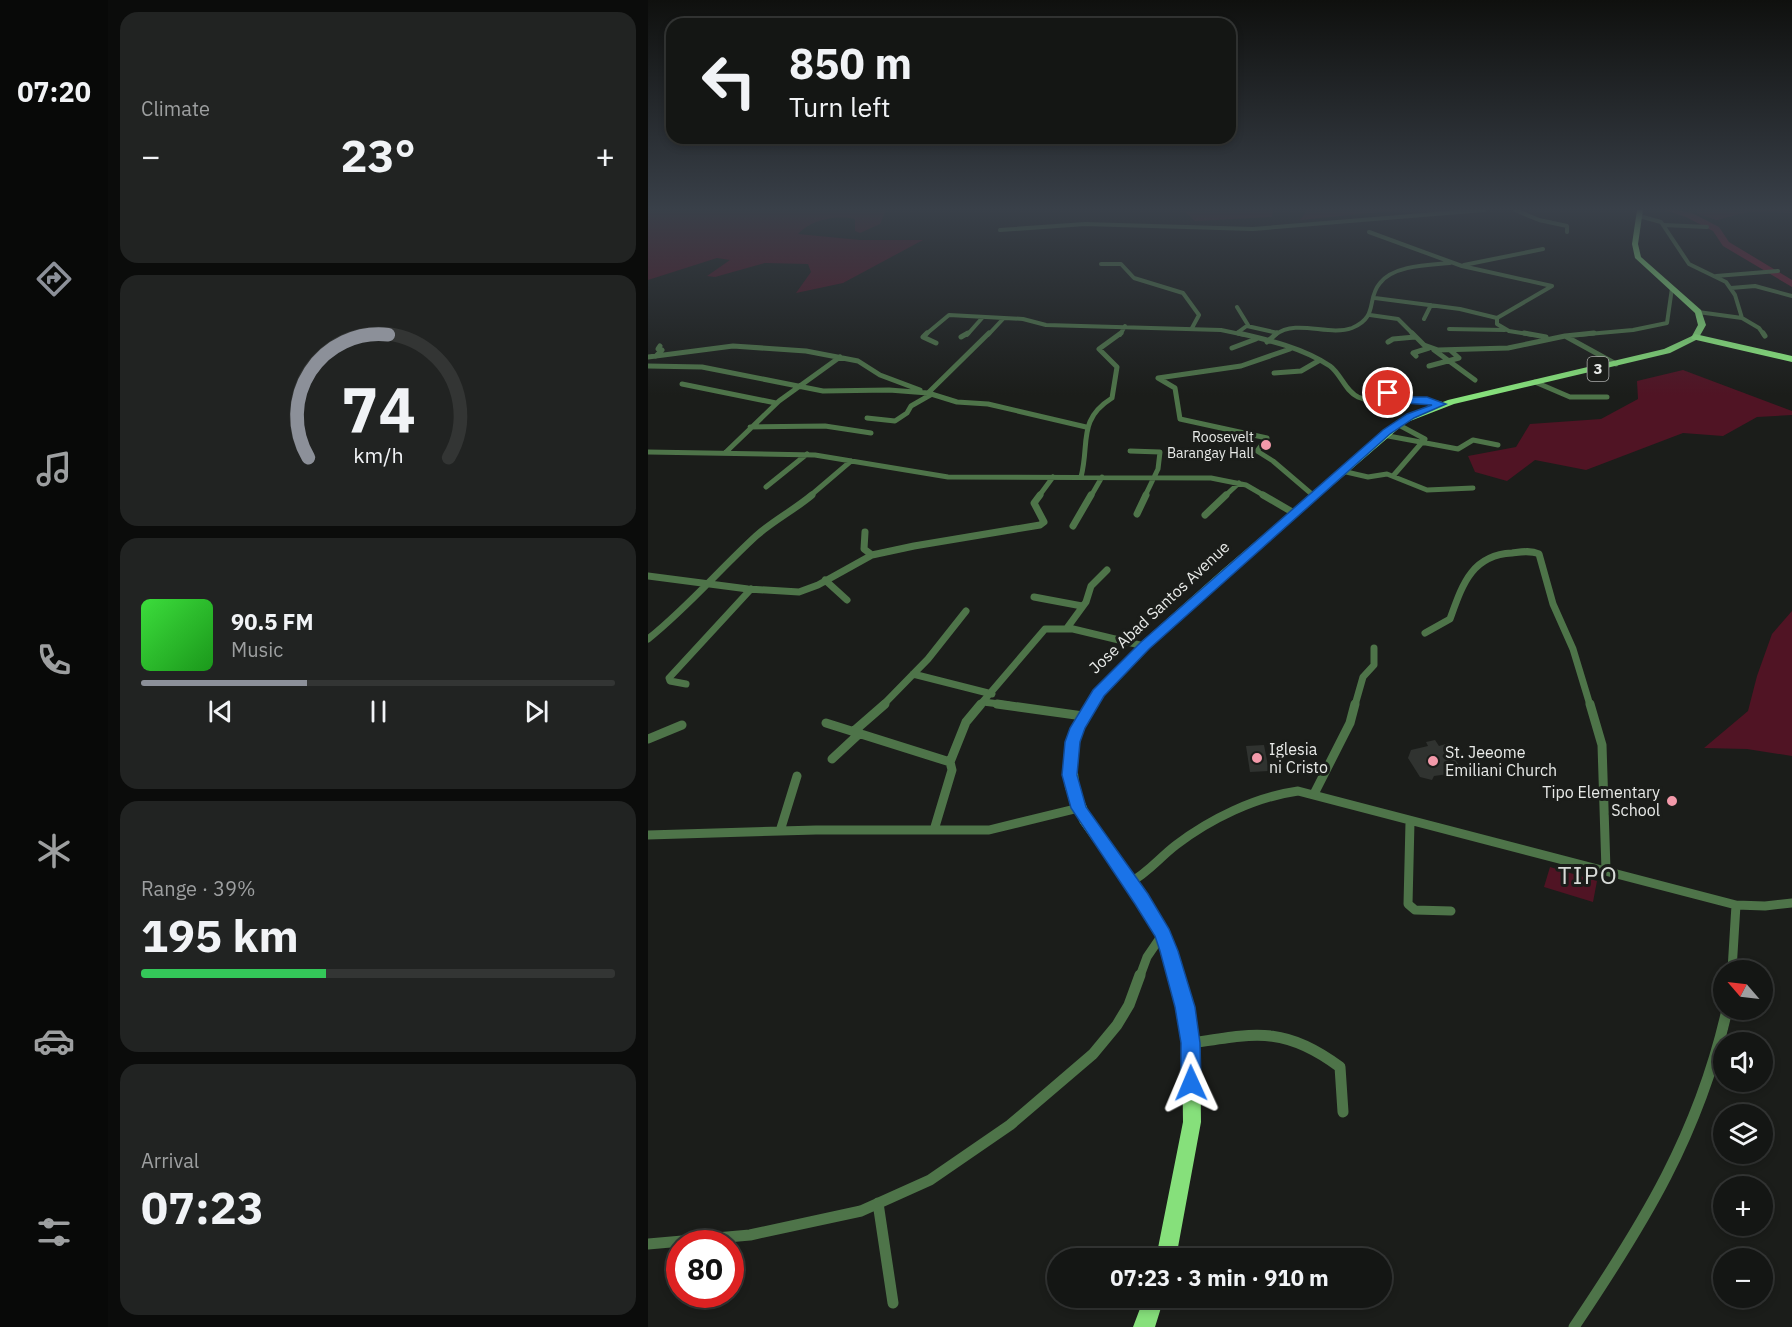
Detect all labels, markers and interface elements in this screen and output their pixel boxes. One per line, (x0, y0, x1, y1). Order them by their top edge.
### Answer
text: 850 m (789, 36, 912, 91)
icon: left (690, 42, 768, 120)
text: 07:20 (17, 74, 91, 109)
text: Turn left (789, 89, 890, 124)
text: Climate (141, 95, 210, 122)
text: 23° (340, 126, 416, 184)
text: − (141, 134, 161, 177)
text: + (595, 134, 615, 177)
icon: directions (33, 258, 75, 300)
road number: 3 (1588, 357, 1608, 381)
pin (1362, 367, 1413, 418)
text: 74 (341, 368, 415, 449)
icon: arrive (1371, 376, 1404, 409)
place label: Roosevelt Barangay Hall (1167, 428, 1254, 462)
marker: Roosevelt Barangay Hall (1259, 438, 1273, 452)
text: km/h (353, 441, 403, 469)
icon: music (33, 448, 75, 490)
street label: Jose Abad Santos Avenue (1085, 536, 1234, 677)
text: 90.5 FM (231, 607, 314, 636)
text: Music (231, 636, 283, 663)
icon: phone (33, 639, 75, 681)
icon: previous (204, 695, 237, 728)
icon: pause (362, 695, 395, 728)
icon: next (520, 695, 553, 728)
place label: Iglesia ni Cristo (1269, 739, 1328, 777)
place label: St. Jeeome Emiliani Church (1445, 742, 1557, 780)
marker: Iglesia ni Cristo (1250, 751, 1264, 765)
marker: St. Jeeome Emiliani Church (1426, 754, 1440, 768)
place label: Tipo Elementary School (1542, 782, 1660, 820)
marker: Tipo Elementary School (1665, 794, 1679, 808)
icon: climate (33, 830, 75, 872)
district label: TIPO (1558, 859, 1618, 891)
text: Range · 39% (141, 875, 256, 902)
text: 195 km (141, 906, 299, 964)
north arrow (1713, 960, 1773, 1020)
map controls (1713, 960, 1773, 1308)
icon: car (33, 1020, 75, 1062)
button: sound (1713, 1032, 1773, 1092)
position arrow (1159, 1051, 1223, 1115)
button: layers (1713, 1104, 1773, 1164)
text: Arrival (141, 1147, 199, 1174)
button: + (1713, 1176, 1773, 1236)
text: 07:23 (141, 1178, 264, 1236)
icon: filters (33, 1211, 75, 1253)
speed limit sign: 80 (666, 1230, 744, 1308)
button: − (1713, 1248, 1773, 1308)
text: 07:23 · 3 min · 910 m (1110, 1263, 1329, 1292)

